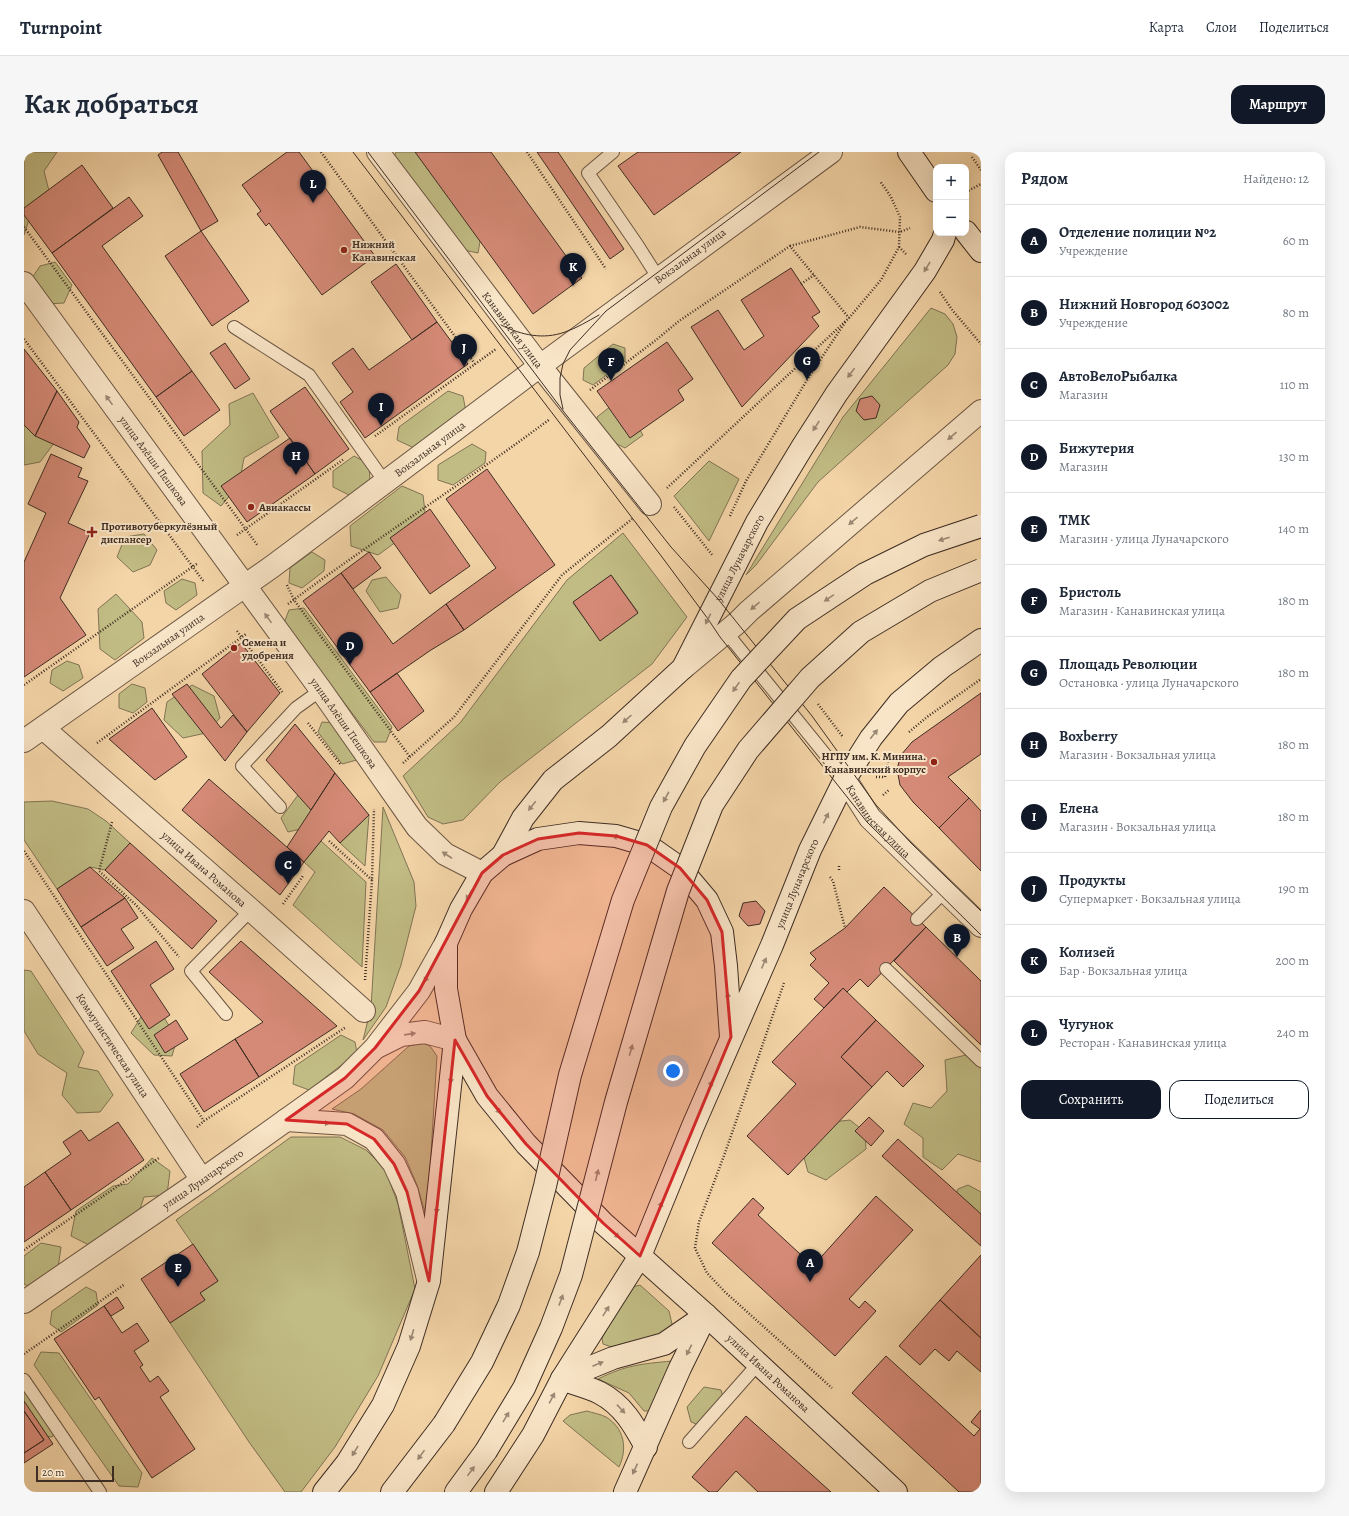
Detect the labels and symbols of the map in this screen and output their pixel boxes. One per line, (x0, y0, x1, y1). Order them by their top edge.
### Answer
pin: L (300, 170, 326, 203)
street label: Вокзальная улица (652, 224, 730, 287)
place label: Нижний Канавинская (352, 237, 416, 265)
marker: Нижний Канавинская (339, 245, 349, 255)
pin: K (560, 253, 586, 286)
one-way arrow (924, 261, 931, 273)
street label: Канавинская улица (478, 289, 547, 372)
pin: J (451, 334, 477, 367)
pin: G (794, 347, 820, 380)
pin: F (598, 348, 624, 381)
one-way arrow (848, 368, 856, 378)
pin: I (368, 393, 394, 426)
one-way arrow (105, 394, 113, 405)
street label: улица Алёши Пешкова (115, 412, 192, 510)
street label: Вокзальная улица (391, 417, 469, 481)
one-way arrow (812, 420, 819, 432)
one-way arrow (947, 431, 956, 440)
pin: H (283, 442, 309, 475)
place label: Авиакассы (258, 500, 311, 515)
marker: Авиакассы (246, 502, 256, 512)
street label: улица Луначарского (711, 511, 768, 605)
one-way arrow (848, 517, 858, 526)
place label: Противотуберкулёзный диспансер (100, 519, 218, 547)
marker: Противотуберкулёзный диспансер (86, 526, 98, 538)
one-way arrow (938, 536, 950, 542)
one-way arrow (824, 594, 834, 602)
one-way arrow (750, 602, 760, 611)
street label: Вокзальная улица (129, 609, 208, 671)
one-way arrow (264, 612, 272, 623)
one-way arrow (705, 614, 711, 625)
pin: D (337, 632, 363, 665)
place label: Семена и удобрения (241, 635, 294, 663)
marker: Семена и удобрения (229, 643, 239, 653)
street label: улица Алёши Пешкова (306, 674, 381, 772)
one-way arrow (732, 682, 740, 692)
one-way arrow (623, 714, 632, 723)
one-way arrow (869, 729, 878, 740)
place label: НГПУ им. К. Минина. Канавинский корпус (821, 749, 926, 777)
marker: НГПУ им. К. Минина. Канавинский корпус (929, 757, 939, 767)
street label: Канавинская улица (842, 782, 914, 862)
one-way arrow (663, 791, 670, 803)
one-way arrow (528, 801, 536, 812)
one-way arrow (823, 812, 829, 823)
street label: улица Ивана Романова (157, 827, 250, 911)
one-way arrow (612, 833, 624, 839)
street label: улица Луначарского (772, 836, 823, 932)
pin: C (275, 851, 301, 884)
one-way arrow (442, 851, 453, 858)
one-way arrow (465, 889, 472, 901)
pin: B (944, 924, 970, 957)
one-way arrow (760, 957, 767, 969)
one-way arrow (424, 971, 431, 983)
street label: Коммунистическая улица (72, 990, 153, 1101)
one-way arrow (725, 992, 732, 1004)
one-way arrow (404, 1031, 416, 1037)
one-way arrow (628, 1043, 634, 1055)
your location (663, 1061, 683, 1081)
one-way arrow (448, 1072, 454, 1084)
one-way arrow (707, 1081, 713, 1092)
one-way arrow (492, 1103, 501, 1114)
one-way arrow (318, 1119, 330, 1126)
street label: улица Луначарского (159, 1146, 247, 1214)
one-way arrow (594, 1169, 600, 1181)
one-way arrow (658, 1200, 664, 1212)
one-way arrow (433, 1201, 440, 1214)
one-way arrow (610, 1229, 620, 1238)
pin: A (797, 1249, 823, 1282)
pin: E (165, 1254, 191, 1287)
one-way arrow (559, 1293, 565, 1305)
one-way arrow (602, 1306, 610, 1316)
one-way arrow (409, 1329, 415, 1341)
street label: улица Ивана Романова (723, 1330, 813, 1417)
one-way arrow (686, 1345, 692, 1356)
one-way arrow (593, 1361, 605, 1367)
one-way arrow (549, 1393, 555, 1404)
one-way arrow (616, 1404, 626, 1414)
one-way arrow (503, 1411, 510, 1423)
one-way arrow (351, 1445, 358, 1457)
one-way arrow (417, 1450, 425, 1461)
scale bar (36, 1464, 114, 1483)
one-way arrow (632, 1464, 638, 1475)
one-way arrow (467, 1466, 475, 1477)

